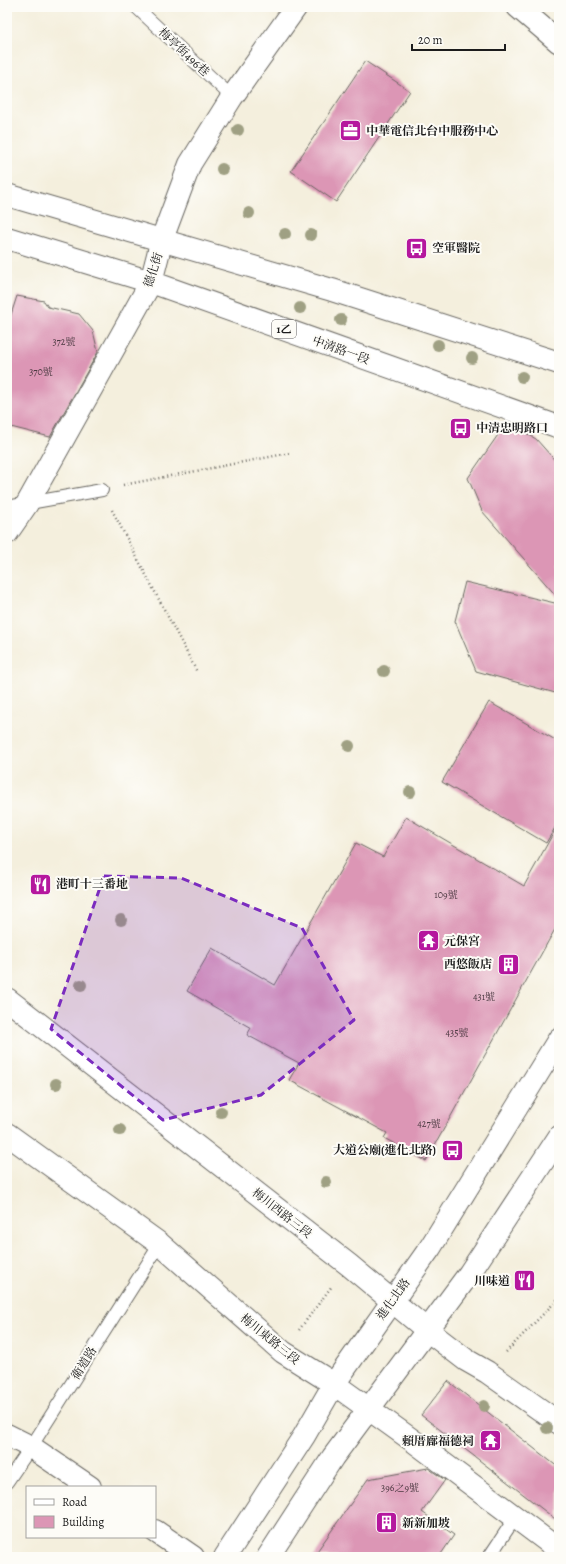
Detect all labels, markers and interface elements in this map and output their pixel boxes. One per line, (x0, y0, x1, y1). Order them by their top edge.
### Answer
street label: 梅亭街496巷 (155, 24, 213, 80)
scale bar (412, 26, 505, 52)
text: 20 m (418, 32, 442, 48)
office icon: 中華電信北台中服務中心 (337, 118, 363, 144)
place label: 中華電信北台中服務中心 (366, 123, 498, 139)
bus stop icon: 空軍醫院 (403, 235, 429, 261)
place label: 空軍醫院 (432, 240, 480, 256)
street label: 德化街 (140, 249, 166, 290)
road number: 1乙 (272, 320, 296, 338)
street label: 中清路一段 (310, 332, 372, 368)
house number: 372號 (52, 335, 76, 348)
house number: 370號 (29, 365, 53, 378)
bus stop icon: 中清忠明路口 (447, 415, 473, 441)
place label: 中清忠明路口 (476, 420, 548, 436)
restaurant icon: 港町十三番地 (28, 871, 54, 897)
place label: 港町十三番地 (56, 876, 128, 892)
house number: 109號 (434, 888, 458, 901)
temple icon: 元保宮 (415, 928, 441, 954)
place label: 元保宮 (444, 933, 480, 949)
building icon: 西悠飯店 (495, 951, 521, 977)
place label: 西悠飯店 (444, 956, 492, 972)
house number: 431號 (473, 990, 495, 1003)
house number: 435號 (446, 1026, 469, 1039)
house number: 427號 (417, 1117, 441, 1130)
bus stop icon: 大道公廟(進化北路) (439, 1137, 465, 1163)
place label: 大道公廟(進化北路) (333, 1142, 436, 1158)
street label: 梅川西路三段 (249, 1185, 315, 1241)
restaurant icon: 川味道 (512, 1268, 538, 1294)
place label: 川味道 (474, 1273, 510, 1289)
street label: 進化北路 (372, 1275, 414, 1323)
street label: 梅川東路三段 (237, 1310, 303, 1368)
street label: 衛道路 (68, 1343, 100, 1383)
temple icon: 賴厝廍福德祠 (477, 1428, 503, 1454)
place label: 賴厝廍福德祠 (402, 1433, 474, 1449)
house number: 396之9號 (381, 1481, 419, 1494)
legend (26, 1486, 156, 1538)
text: Road (62, 1494, 88, 1510)
building icon: 新新加坡 (374, 1510, 400, 1536)
text: Building (62, 1514, 104, 1530)
place label: 新新加坡 (402, 1515, 450, 1531)

